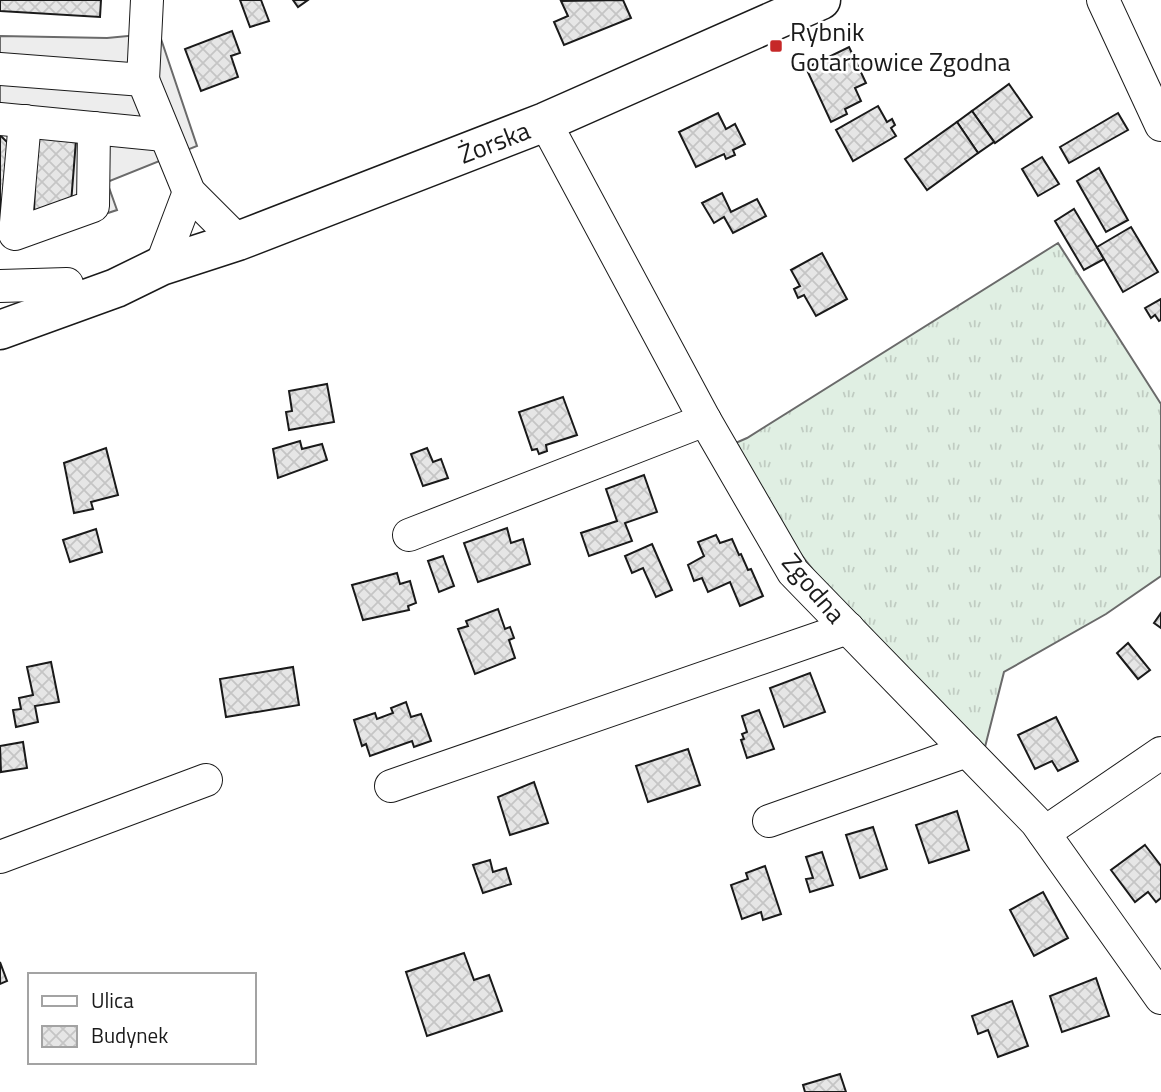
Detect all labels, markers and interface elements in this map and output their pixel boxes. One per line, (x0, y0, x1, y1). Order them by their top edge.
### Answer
place label: Rybnik Gotartowice Zgodna (790, 12, 1010, 81)
marker: Rybnik Gotartowice Zgodna (768, 38, 784, 54)
street label: Żorska (453, 111, 535, 173)
street label: Zgodna (773, 544, 855, 632)
legend (28, 973, 256, 1064)
text: Ulica (91, 984, 134, 1016)
text: Budynek (91, 1019, 168, 1051)

